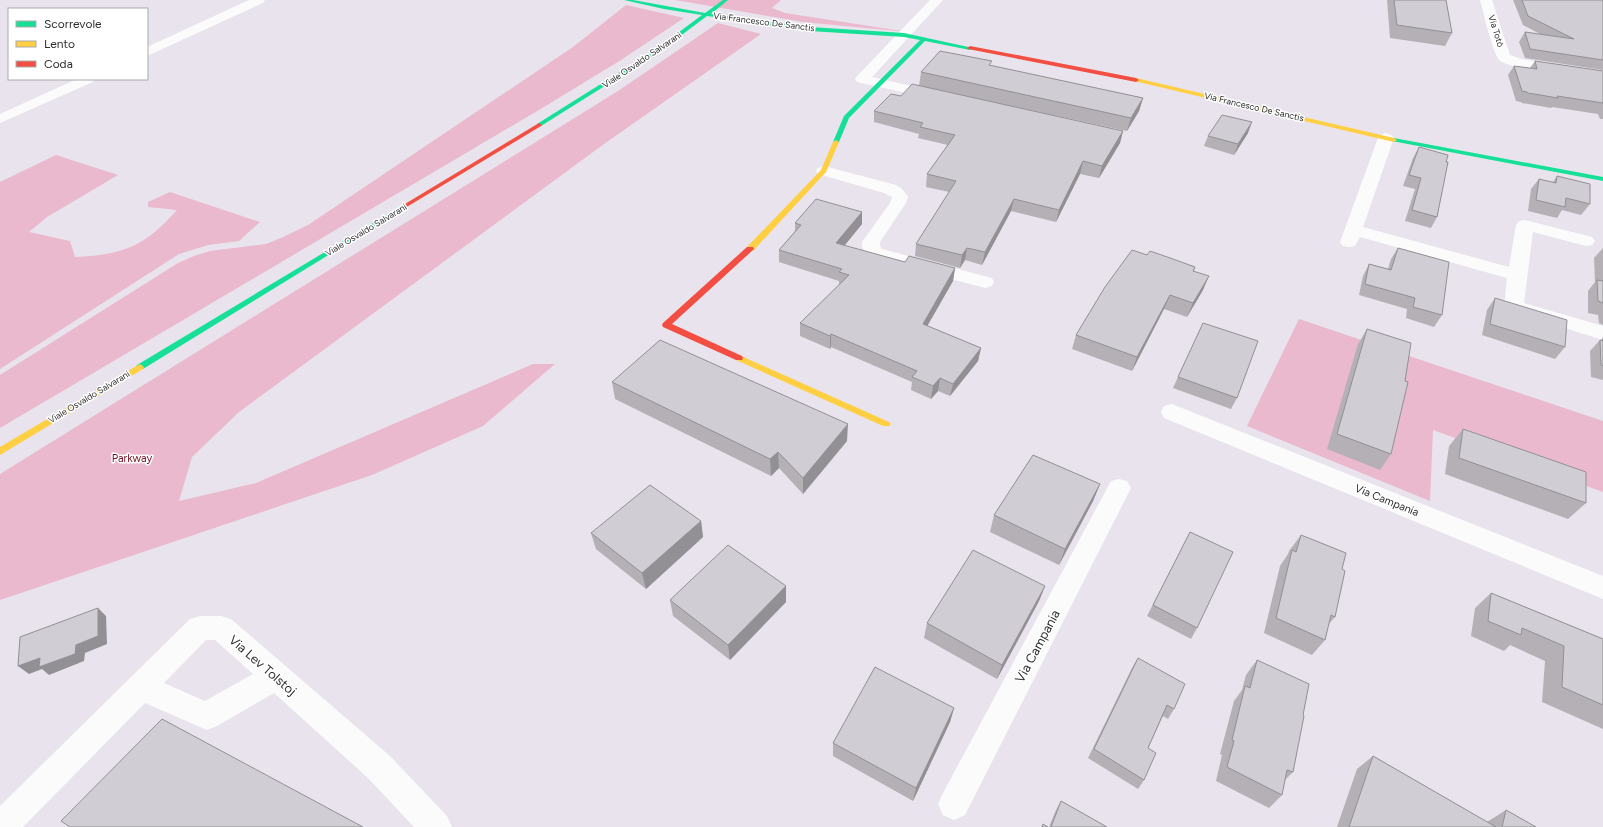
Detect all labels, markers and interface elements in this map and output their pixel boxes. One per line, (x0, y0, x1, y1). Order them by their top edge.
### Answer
legend (8, 8, 148, 80)
street label: Via Francesco De Sanctis (713, 10, 815, 33)
street label: Via Totò (1486, 13, 1507, 48)
text: Scorrevole (44, 17, 102, 31)
street label: Viale Osvaldo Salvarani (600, 29, 683, 90)
text: Lento (44, 37, 75, 51)
text: Coda (44, 57, 73, 71)
street label: Via Francesco De Sanctis (1203, 90, 1305, 123)
street label: Viale Osvaldo Salvarani (323, 201, 408, 258)
street label: Viale Osvaldo Salvarani (46, 368, 131, 425)
park label: Parkway (112, 452, 153, 465)
street label: Via Campania (1353, 482, 1421, 519)
street label: Via Campania (1012, 607, 1063, 685)
street label: Via Lev Tolstoj (226, 632, 299, 699)

